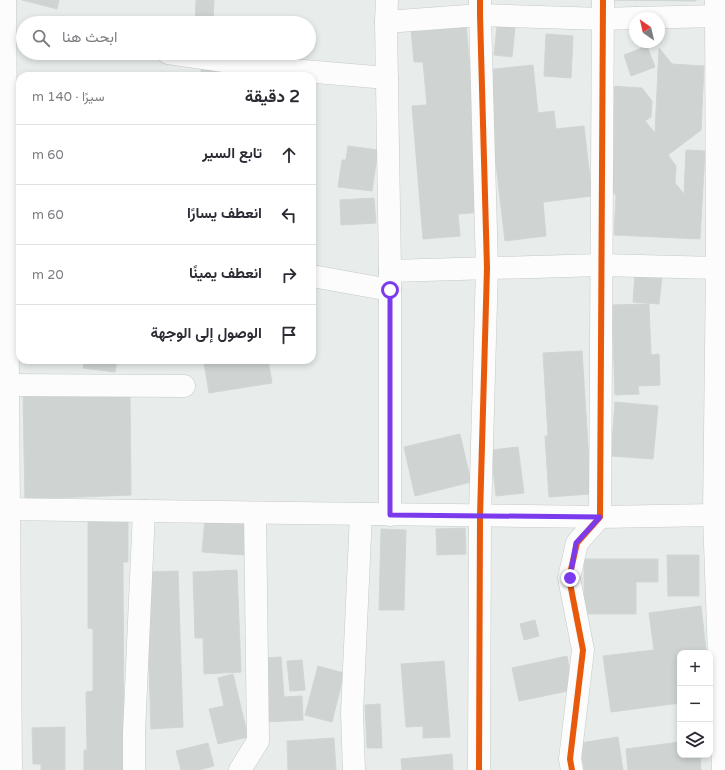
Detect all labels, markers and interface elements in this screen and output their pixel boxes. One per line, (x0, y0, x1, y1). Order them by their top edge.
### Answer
north arrow (629, 12, 665, 48)
search box (16, 16, 316, 60)
icon: search (30, 27, 52, 49)
text: ابحث هنا (62, 28, 117, 46)
text: 2 دقيقة (245, 86, 300, 107)
text: سيرًا · 140 m (32, 89, 105, 105)
text: تابع السير (202, 144, 262, 162)
icon: ahead (278, 144, 300, 166)
text: 60 m (32, 147, 64, 163)
text: انعطف يسارًا (187, 204, 262, 222)
icon: left (278, 204, 300, 226)
text: 60 m (32, 207, 64, 223)
text: انعطف يمينًا (189, 264, 262, 282)
icon: right (278, 264, 300, 286)
text: 20 m (32, 267, 64, 283)
route start (381, 281, 399, 299)
text: الوصول إلى الوجهة (151, 324, 262, 342)
icon: arrive (278, 324, 300, 346)
route end (561, 569, 579, 587)
map controls (677, 650, 713, 758)
button: + (677, 650, 713, 686)
button: − (677, 686, 713, 722)
button: layers (677, 722, 713, 758)

